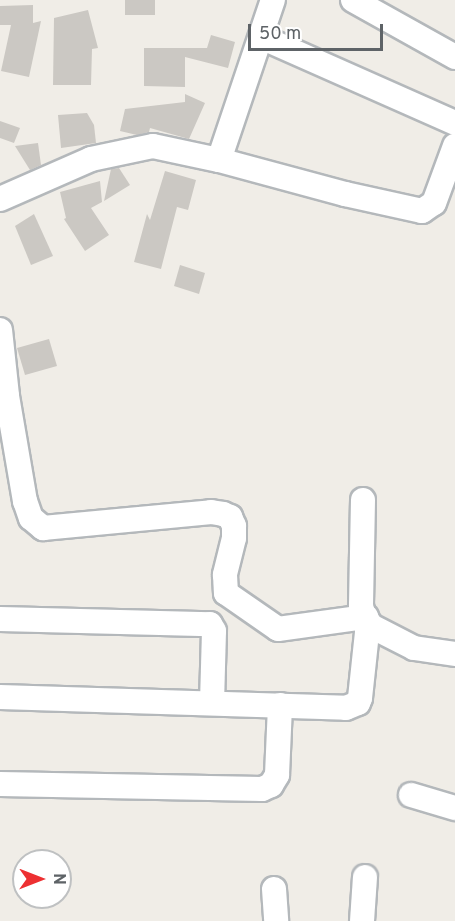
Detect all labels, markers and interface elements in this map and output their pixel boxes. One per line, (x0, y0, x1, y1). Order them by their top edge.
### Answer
scale bar (251, 12, 386, 50)
text: 50 m (259, 23, 301, 46)
north arrow (12, 849, 72, 909)
text: N (48, 873, 68, 885)

